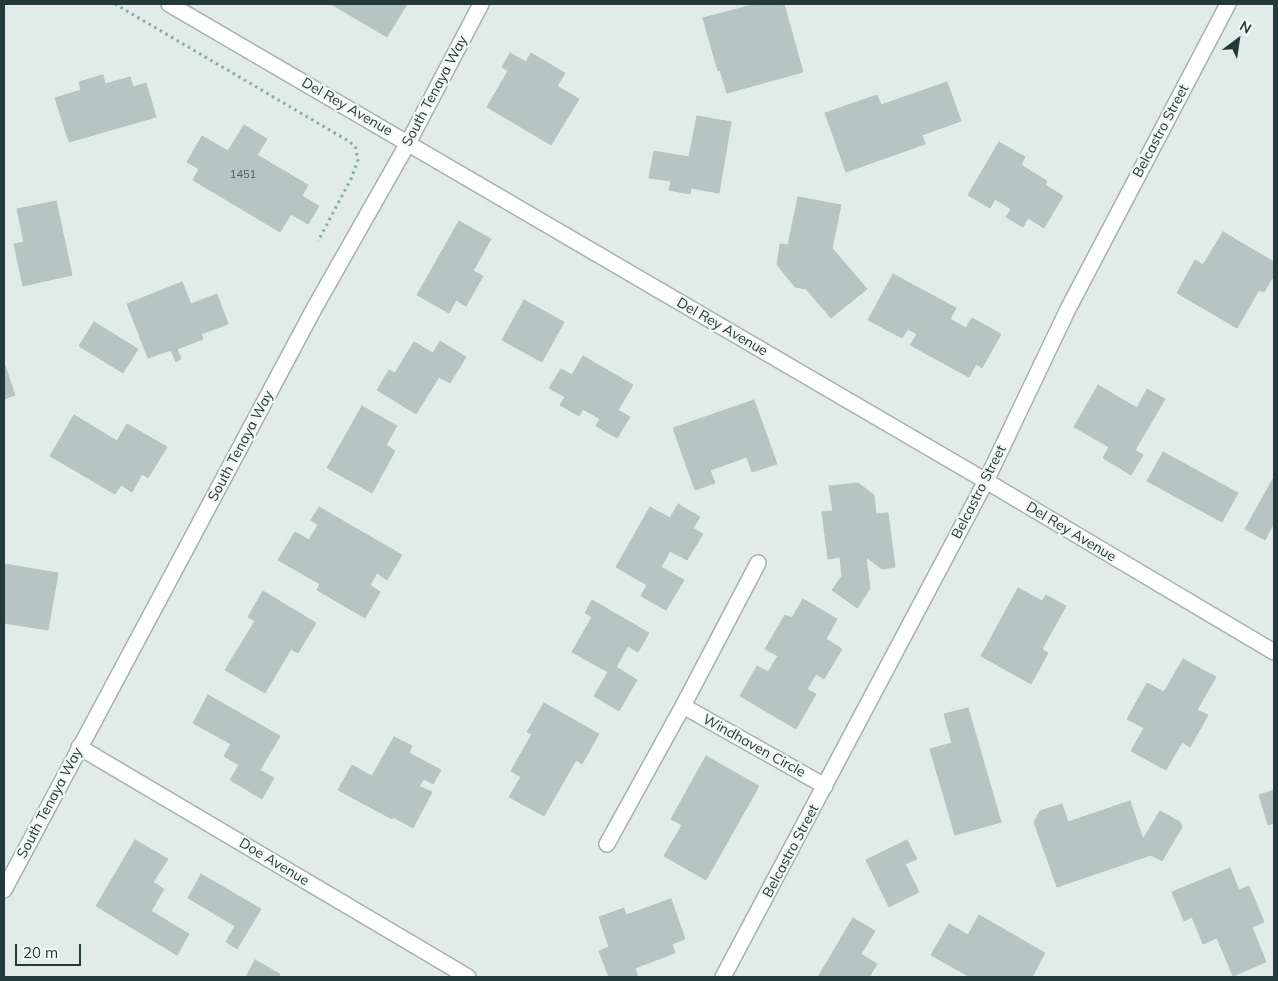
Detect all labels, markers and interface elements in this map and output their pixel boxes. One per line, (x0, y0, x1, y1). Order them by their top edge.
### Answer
north arrow (1213, 15, 1263, 65)
text: N (1237, 17, 1255, 38)
street label: South Tenaya Way (399, 33, 471, 149)
street label: Del Rey Avenue (299, 74, 395, 140)
street label: Belcastro Street (1129, 82, 1193, 180)
house number: 1451 (230, 168, 256, 182)
street label: Del Rey Avenue (674, 294, 770, 360)
street label: South Tenaya Way (205, 388, 277, 504)
street label: Belcastro Street (948, 442, 1010, 542)
street label: Del Rey Avenue (1023, 499, 1119, 565)
street label: Windhaven Circle (700, 711, 808, 781)
street label: South Tenaya Way (14, 745, 86, 861)
street label: Belcastro Street (759, 802, 823, 900)
street label: Doe Avenue (236, 835, 312, 889)
scale bar (18, 934, 84, 966)
text: 20 m (23, 943, 58, 962)

